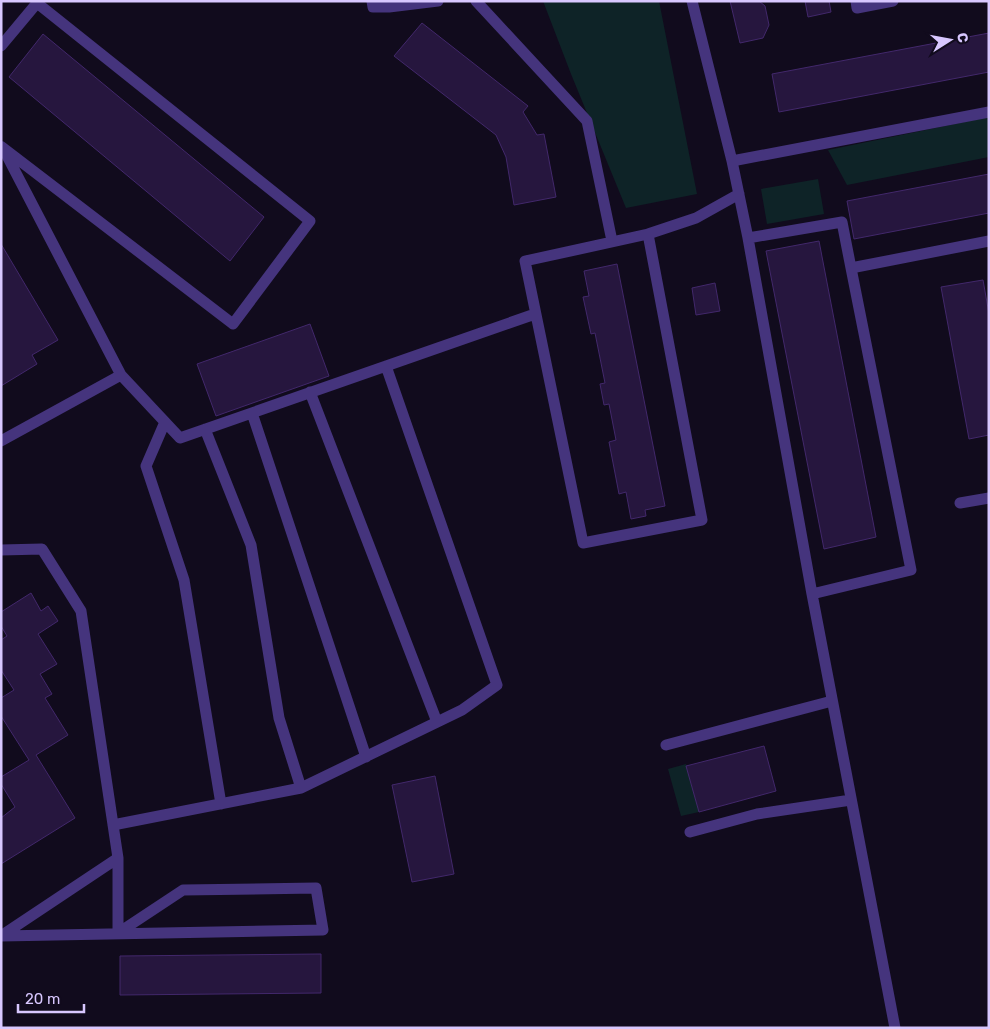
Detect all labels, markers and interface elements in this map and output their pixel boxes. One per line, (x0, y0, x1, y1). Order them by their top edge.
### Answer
north arrow (925, 15, 975, 65)
text: С (953, 31, 972, 44)
scale bar (18, 982, 84, 1014)
text: 20 m (25, 990, 60, 1008)

